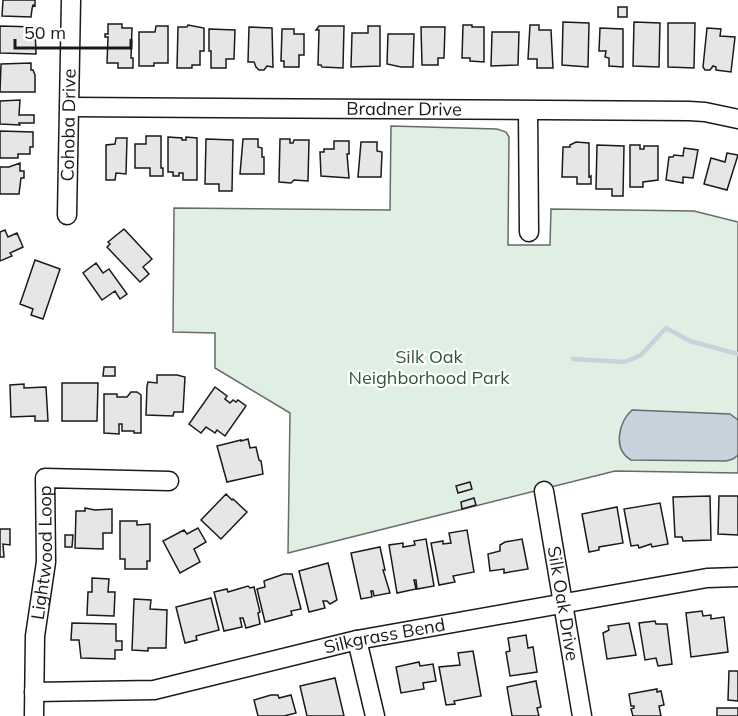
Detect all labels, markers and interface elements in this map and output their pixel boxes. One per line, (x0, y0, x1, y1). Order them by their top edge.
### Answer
scale bar (15, 12, 130, 50)
text: 50 m (24, 21, 66, 44)
street label: Cohoba Drive (56, 68, 81, 182)
street label: Bradner Drive (346, 97, 462, 121)
park label: Silk Oak Neighborhood Park (348, 345, 510, 389)
street label: Lightwood Loop (26, 485, 57, 621)
street label: Silk Oak Drive (542, 544, 584, 662)
street label: Silkgrass Bend (322, 613, 447, 659)

